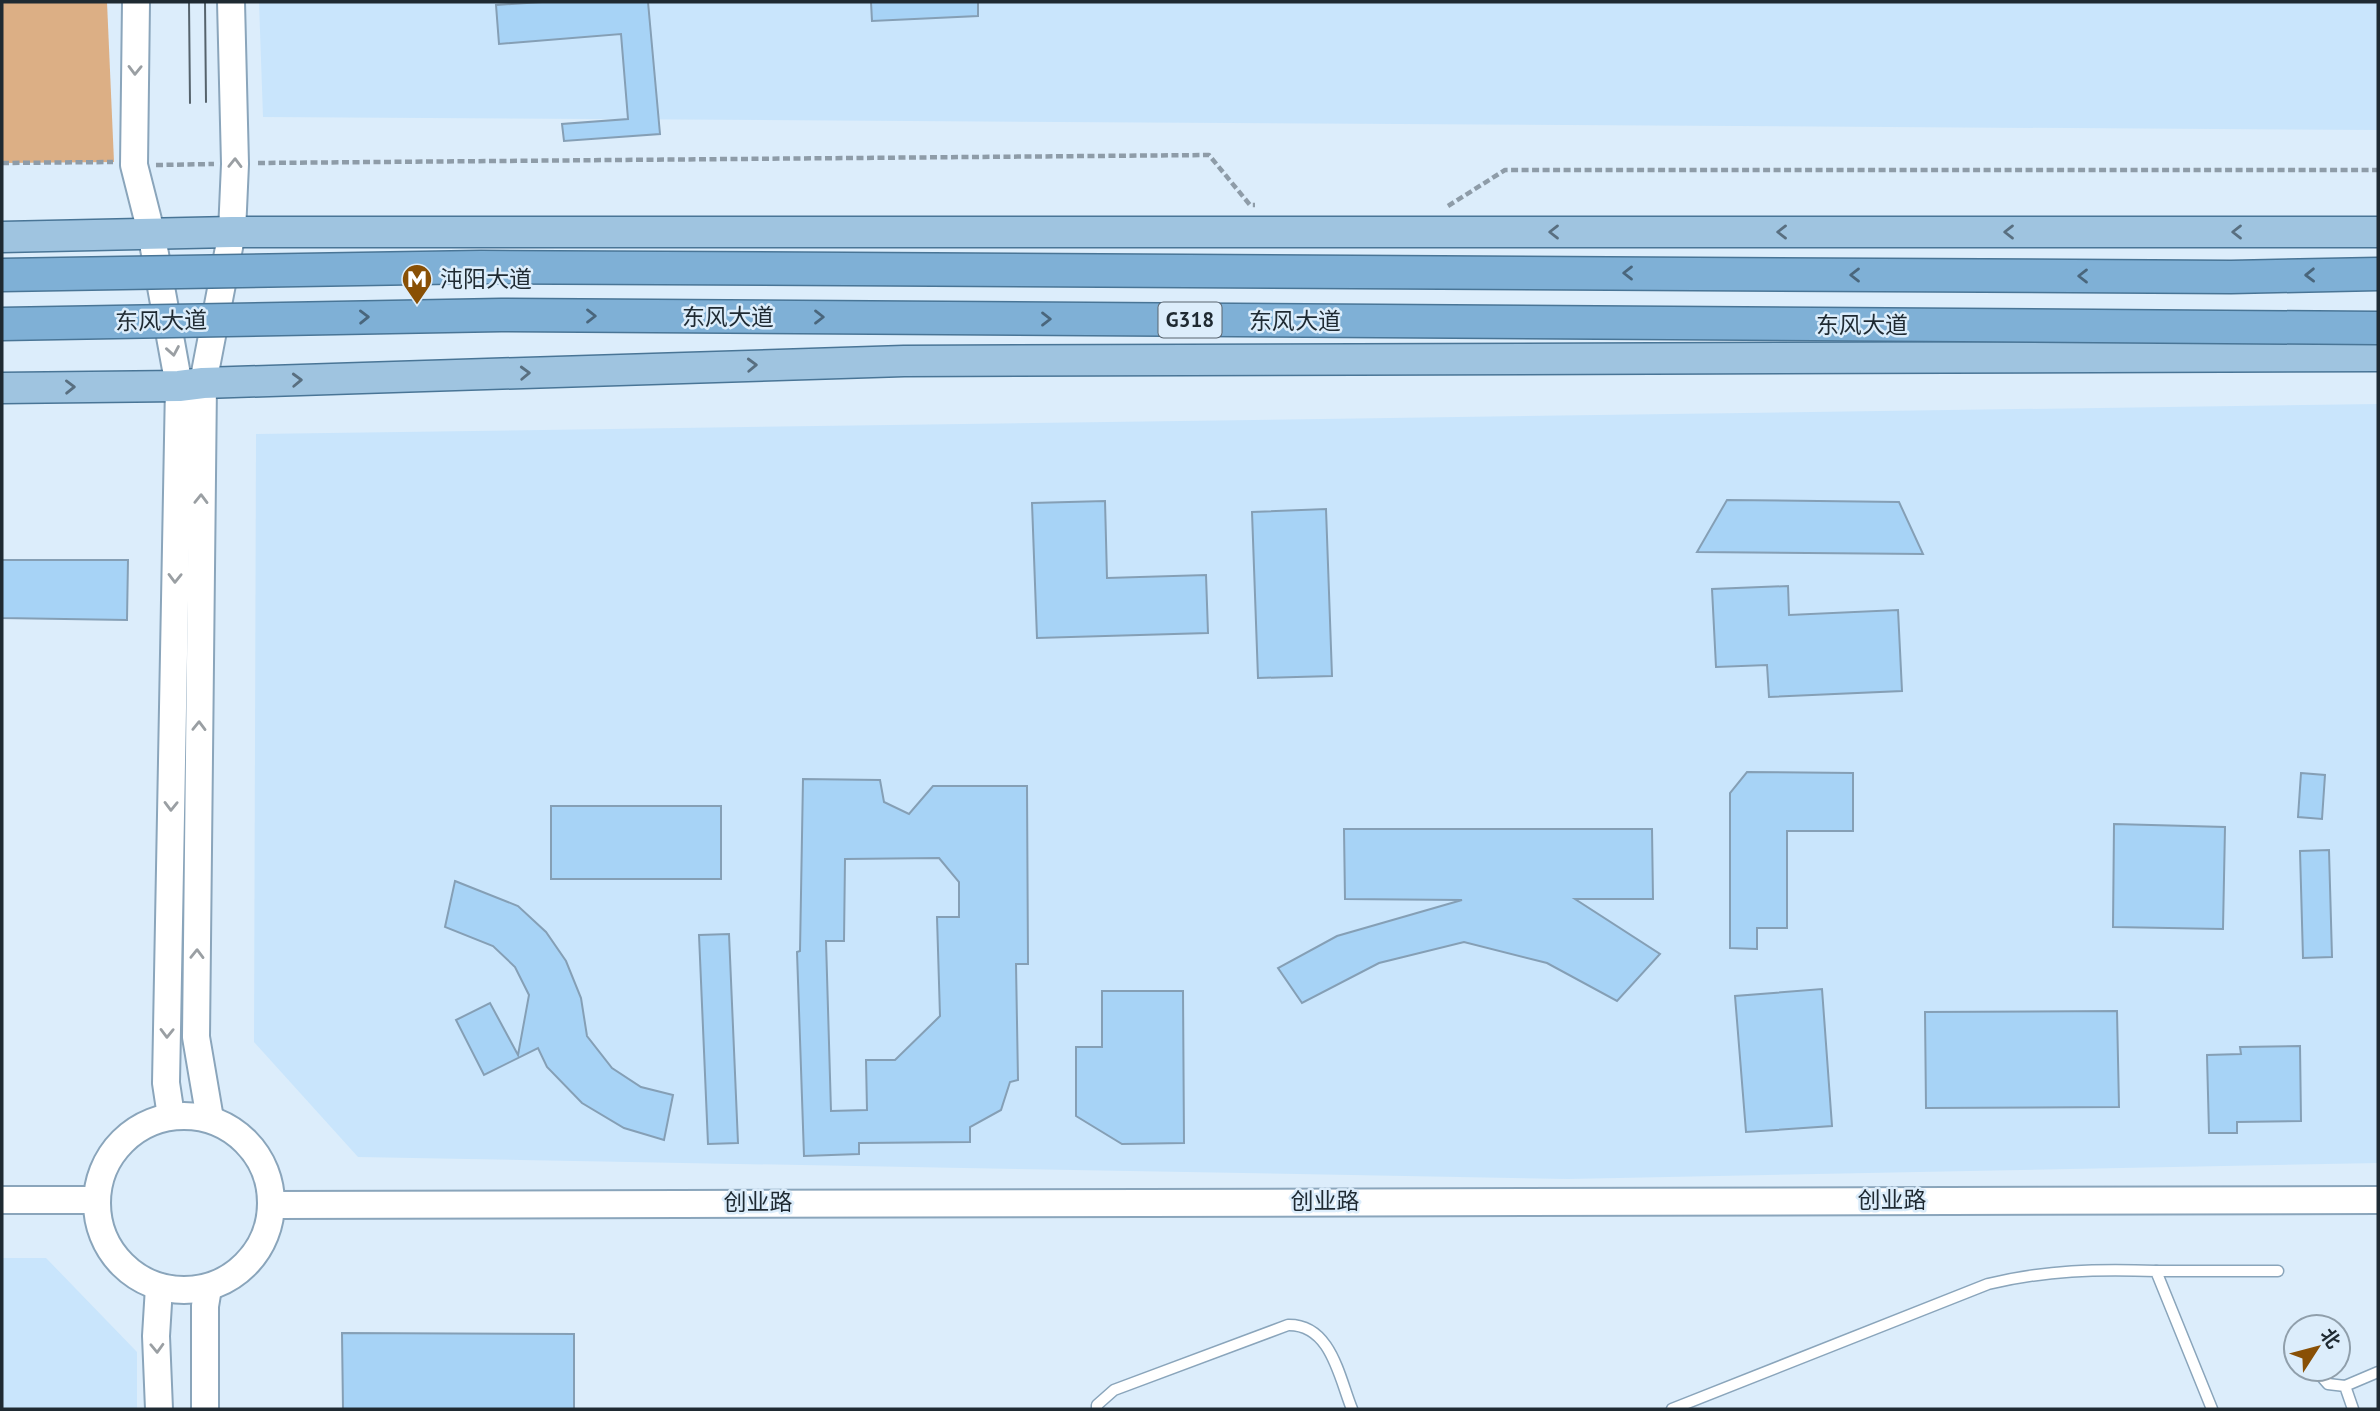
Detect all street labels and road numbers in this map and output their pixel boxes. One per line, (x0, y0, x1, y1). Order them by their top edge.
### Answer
street label: 东风大道 (682, 302, 774, 331)
road number: G318 (1158, 302, 1222, 338)
street label: 东风大道 (115, 305, 207, 336)
street label: 东风大道 (1249, 306, 1341, 335)
street label: 东风大道 (1816, 310, 1908, 339)
street label: 创业路 (1858, 1185, 1927, 1214)
street label: 创业路 (1291, 1186, 1360, 1215)
street label: 创业路 (724, 1187, 793, 1216)

